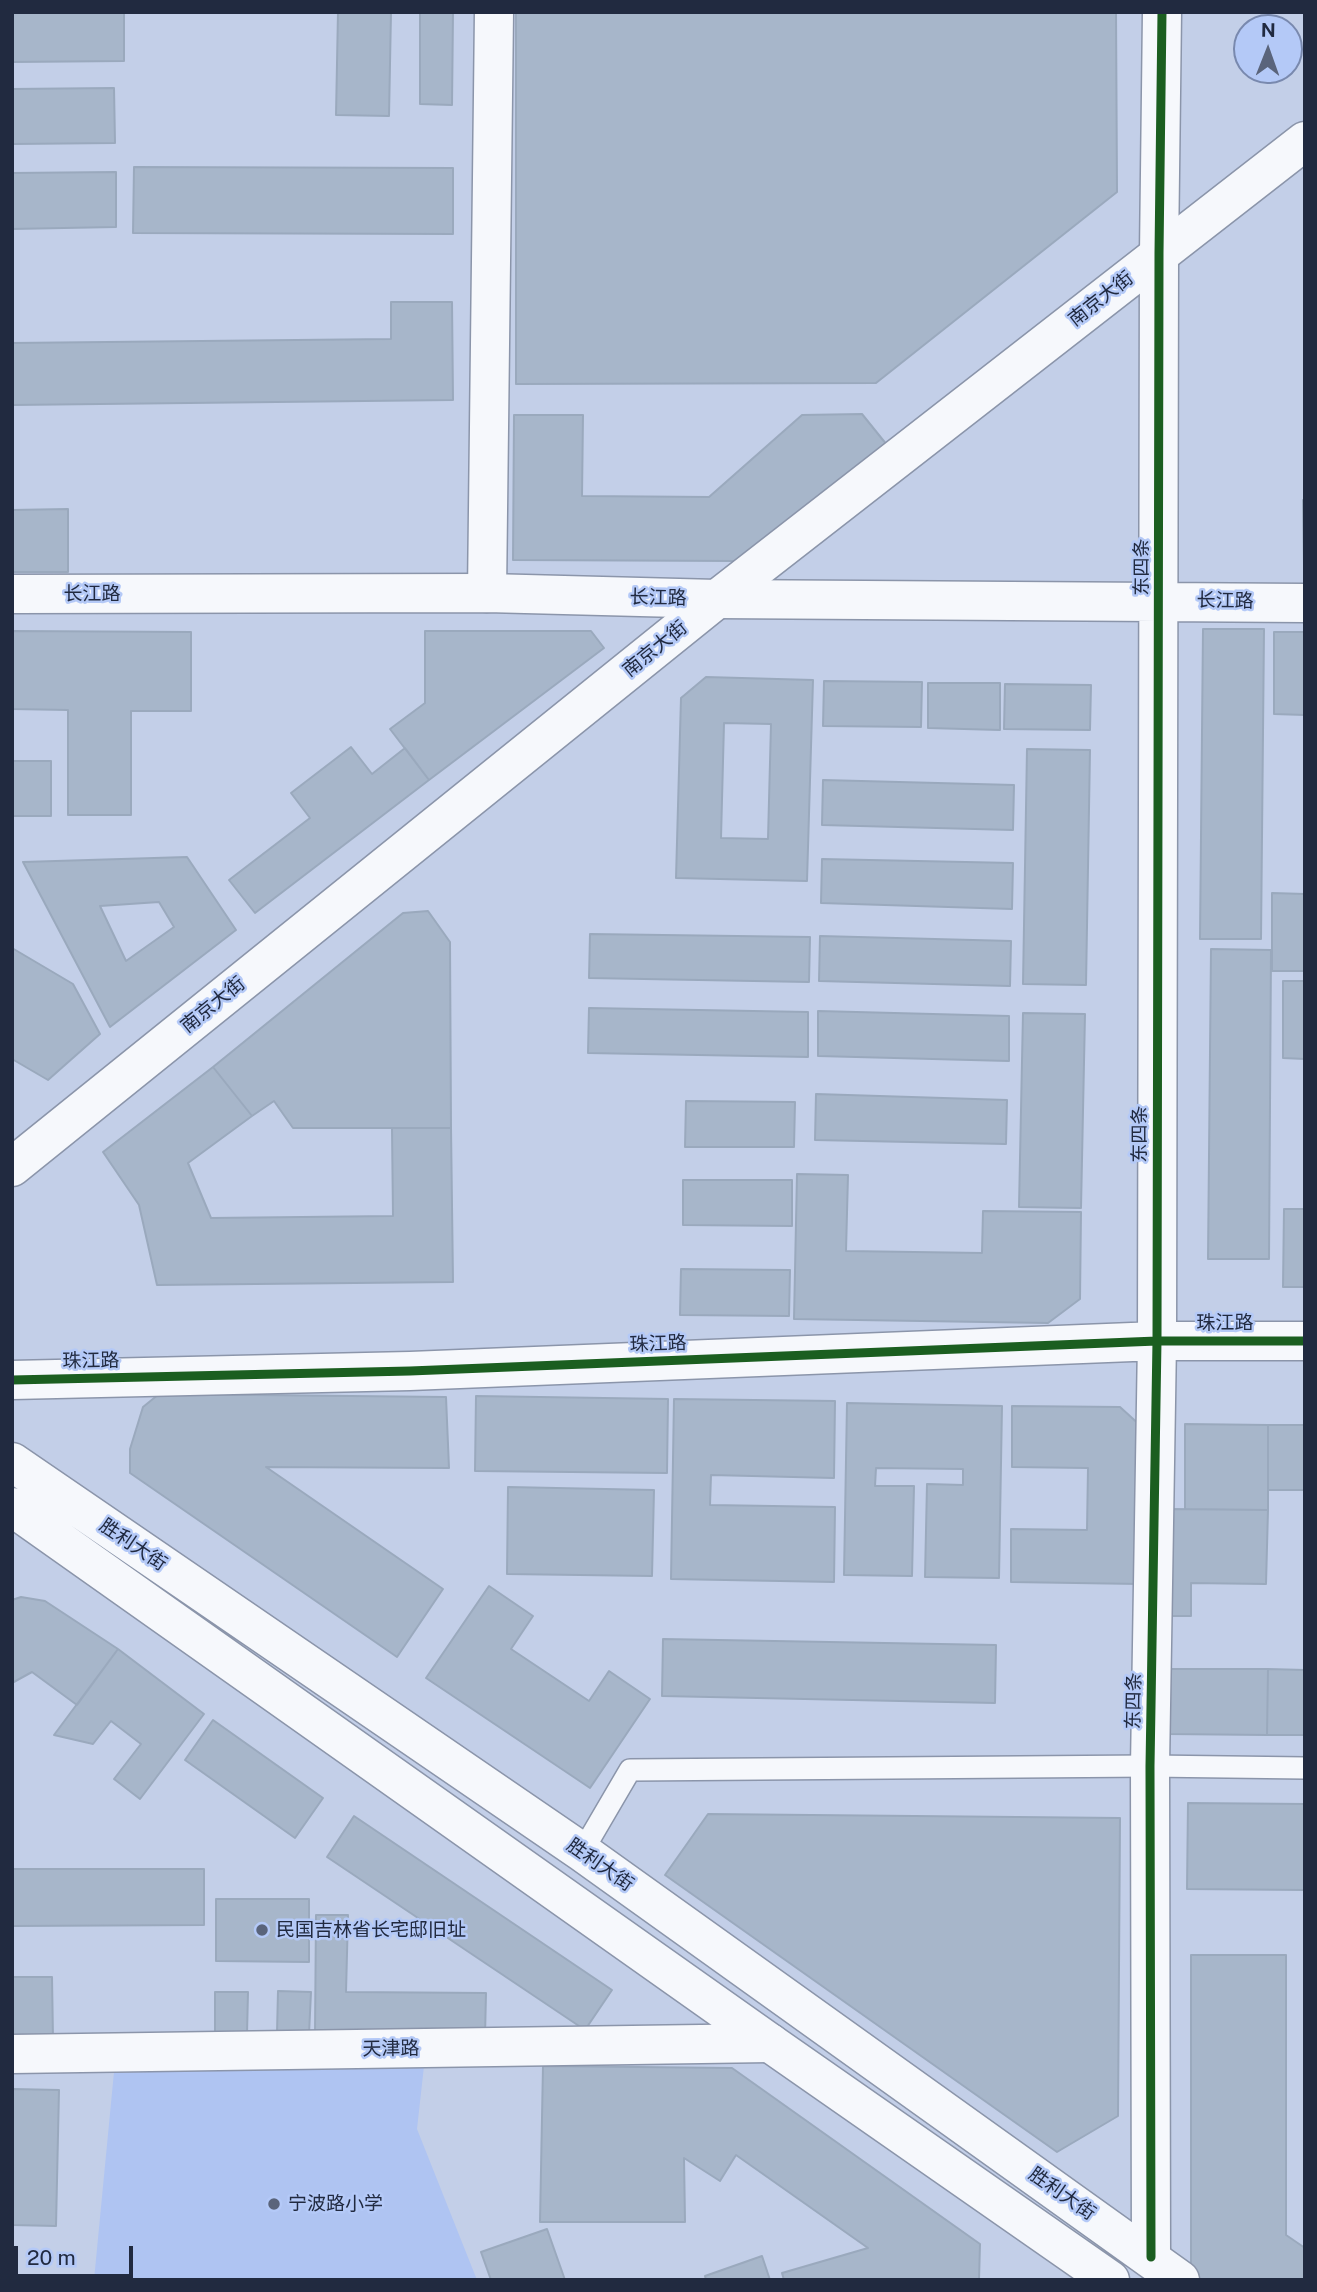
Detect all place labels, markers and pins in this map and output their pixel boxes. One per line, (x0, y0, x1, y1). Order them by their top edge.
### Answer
place label: 民国吉林省长宅邸旧址 (276, 1919, 466, 1941)
marker: 民国吉林省长宅邸旧址 (254, 1922, 270, 1938)
place label: 宁波路小学 (288, 2193, 383, 2215)
marker: 宁波路小学 (266, 2196, 282, 2212)

